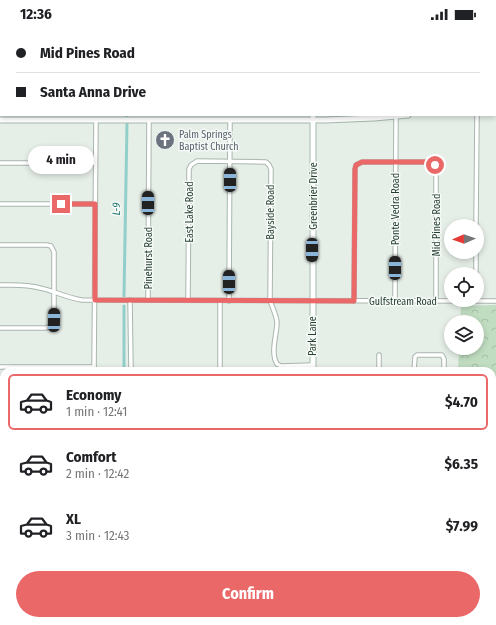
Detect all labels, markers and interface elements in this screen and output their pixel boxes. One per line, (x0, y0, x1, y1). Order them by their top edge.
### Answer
text: 12:36 (20, 5, 52, 23)
text: Mid Pines Road (40, 44, 135, 62)
text: Santa Anna Drive (40, 83, 146, 101)
church icon: Palm Springs Baptist Church (154, 129, 176, 151)
place label: Palm Springs Baptist Church (179, 129, 239, 153)
callout: 4 min (28, 146, 94, 174)
text: 4 min (46, 152, 76, 167)
route start (426, 156, 444, 174)
street label: Greenbrier Drive (308, 162, 320, 230)
car (224, 168, 236, 192)
street label: Ponte Vedra Road (390, 173, 402, 245)
street label: East Lake Road (184, 181, 196, 243)
street label: Bayside Road (265, 185, 277, 239)
car (142, 191, 154, 215)
street label: Mid Pines Road (431, 194, 443, 256)
route end (52, 195, 70, 213)
water label: L-9 (110, 202, 123, 216)
north arrow (444, 219, 484, 259)
map controls (444, 219, 484, 355)
street label: Pinehurst Road (143, 227, 155, 289)
car (306, 238, 318, 262)
car (389, 256, 401, 280)
button: locate (444, 267, 484, 307)
car (223, 270, 235, 294)
street label: Gulfstream Road (369, 296, 437, 308)
car (48, 308, 60, 332)
button: layers (444, 315, 484, 355)
street label: Park Lane (307, 316, 319, 356)
icon: car (18, 384, 54, 420)
text: Economy (66, 386, 121, 404)
text: $4.70 (445, 393, 478, 411)
text: 1 min · 12:41 (66, 404, 127, 419)
icon: car (18, 446, 54, 482)
text: Comfort (66, 448, 117, 466)
text: $6.35 (445, 455, 478, 473)
text: 2 min · 12:42 (66, 466, 129, 481)
icon: car (18, 508, 54, 544)
text: XL (66, 510, 81, 528)
text: $7.99 (446, 517, 478, 535)
text: 3 min · 12:43 (66, 528, 129, 543)
button: Confirm (16, 571, 480, 617)

